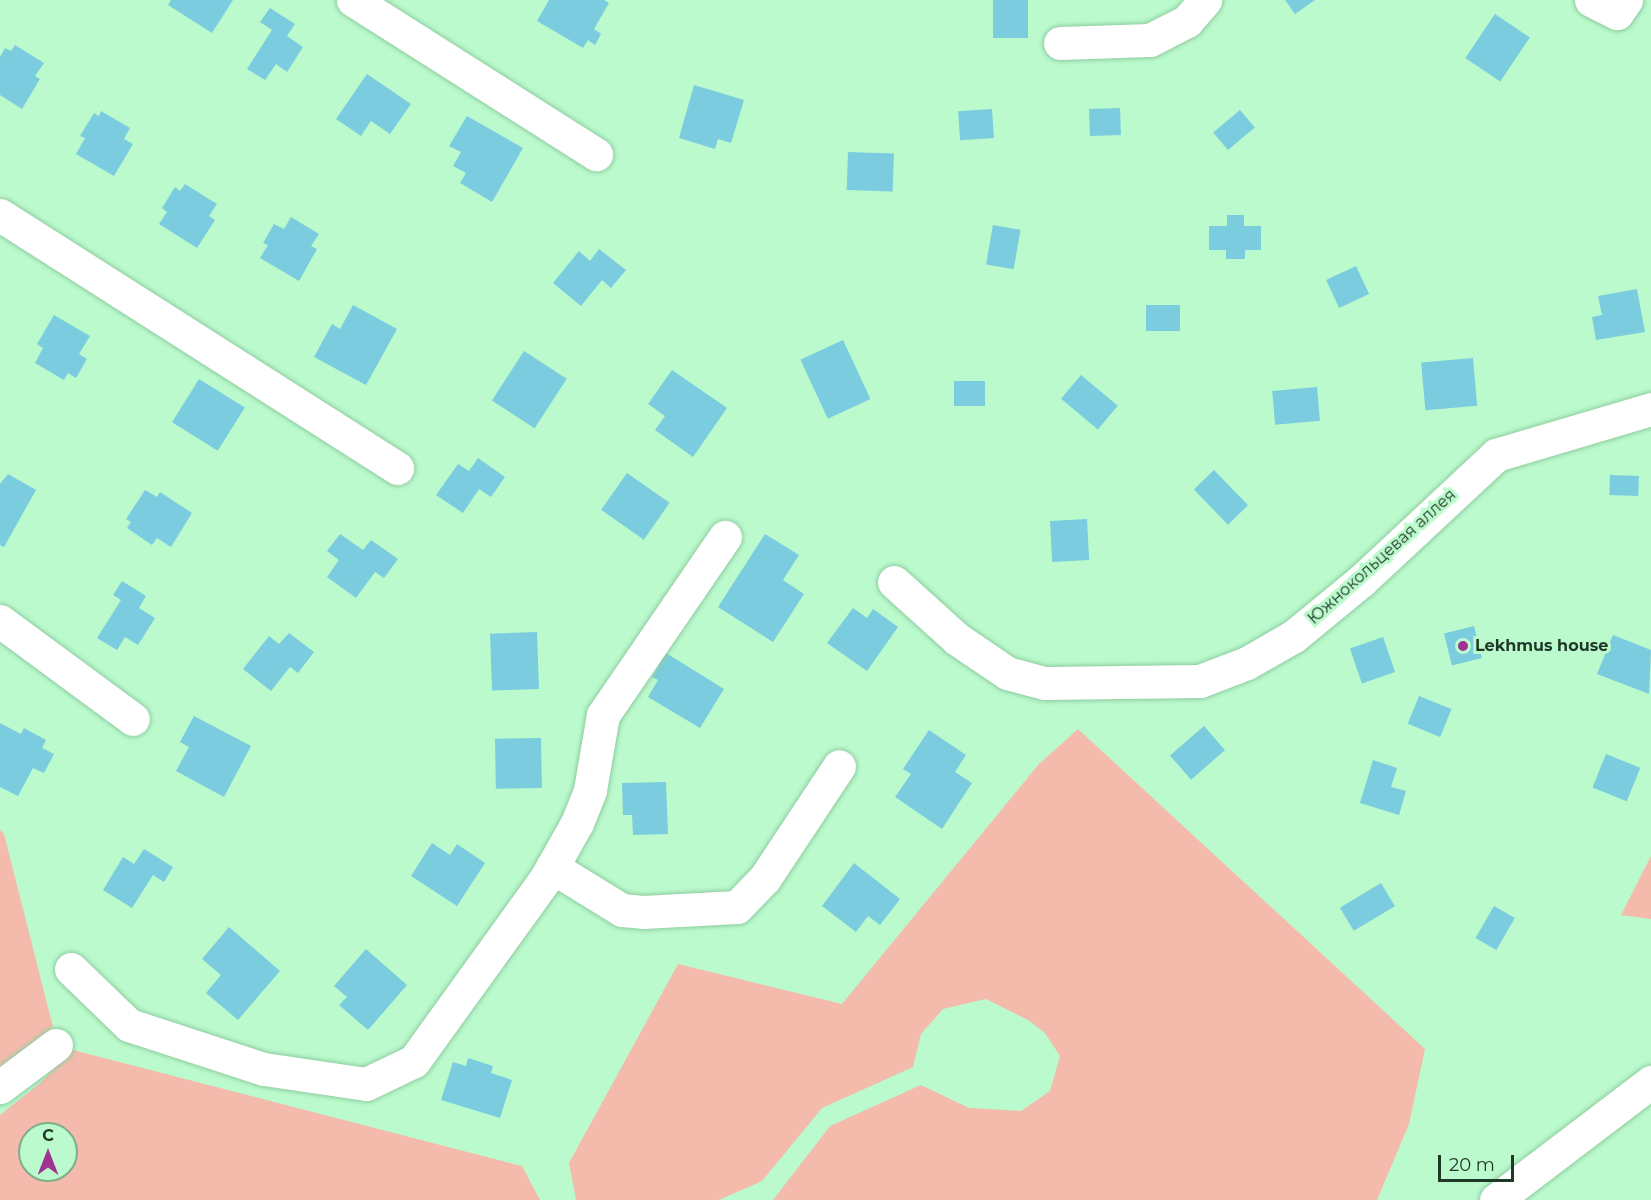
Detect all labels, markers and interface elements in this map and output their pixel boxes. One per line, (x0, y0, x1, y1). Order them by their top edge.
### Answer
street label: Южнокольцевая аллея (1304, 485, 1460, 629)
place label: Lekhmus house (1475, 636, 1608, 656)
marker: Lekhmus house (1456, 639, 1470, 653)
north arrow (18, 1122, 78, 1182)
text: С (42, 1126, 54, 1145)
scale bar (1441, 1143, 1518, 1181)
text: 20 m (1449, 1154, 1495, 1176)

